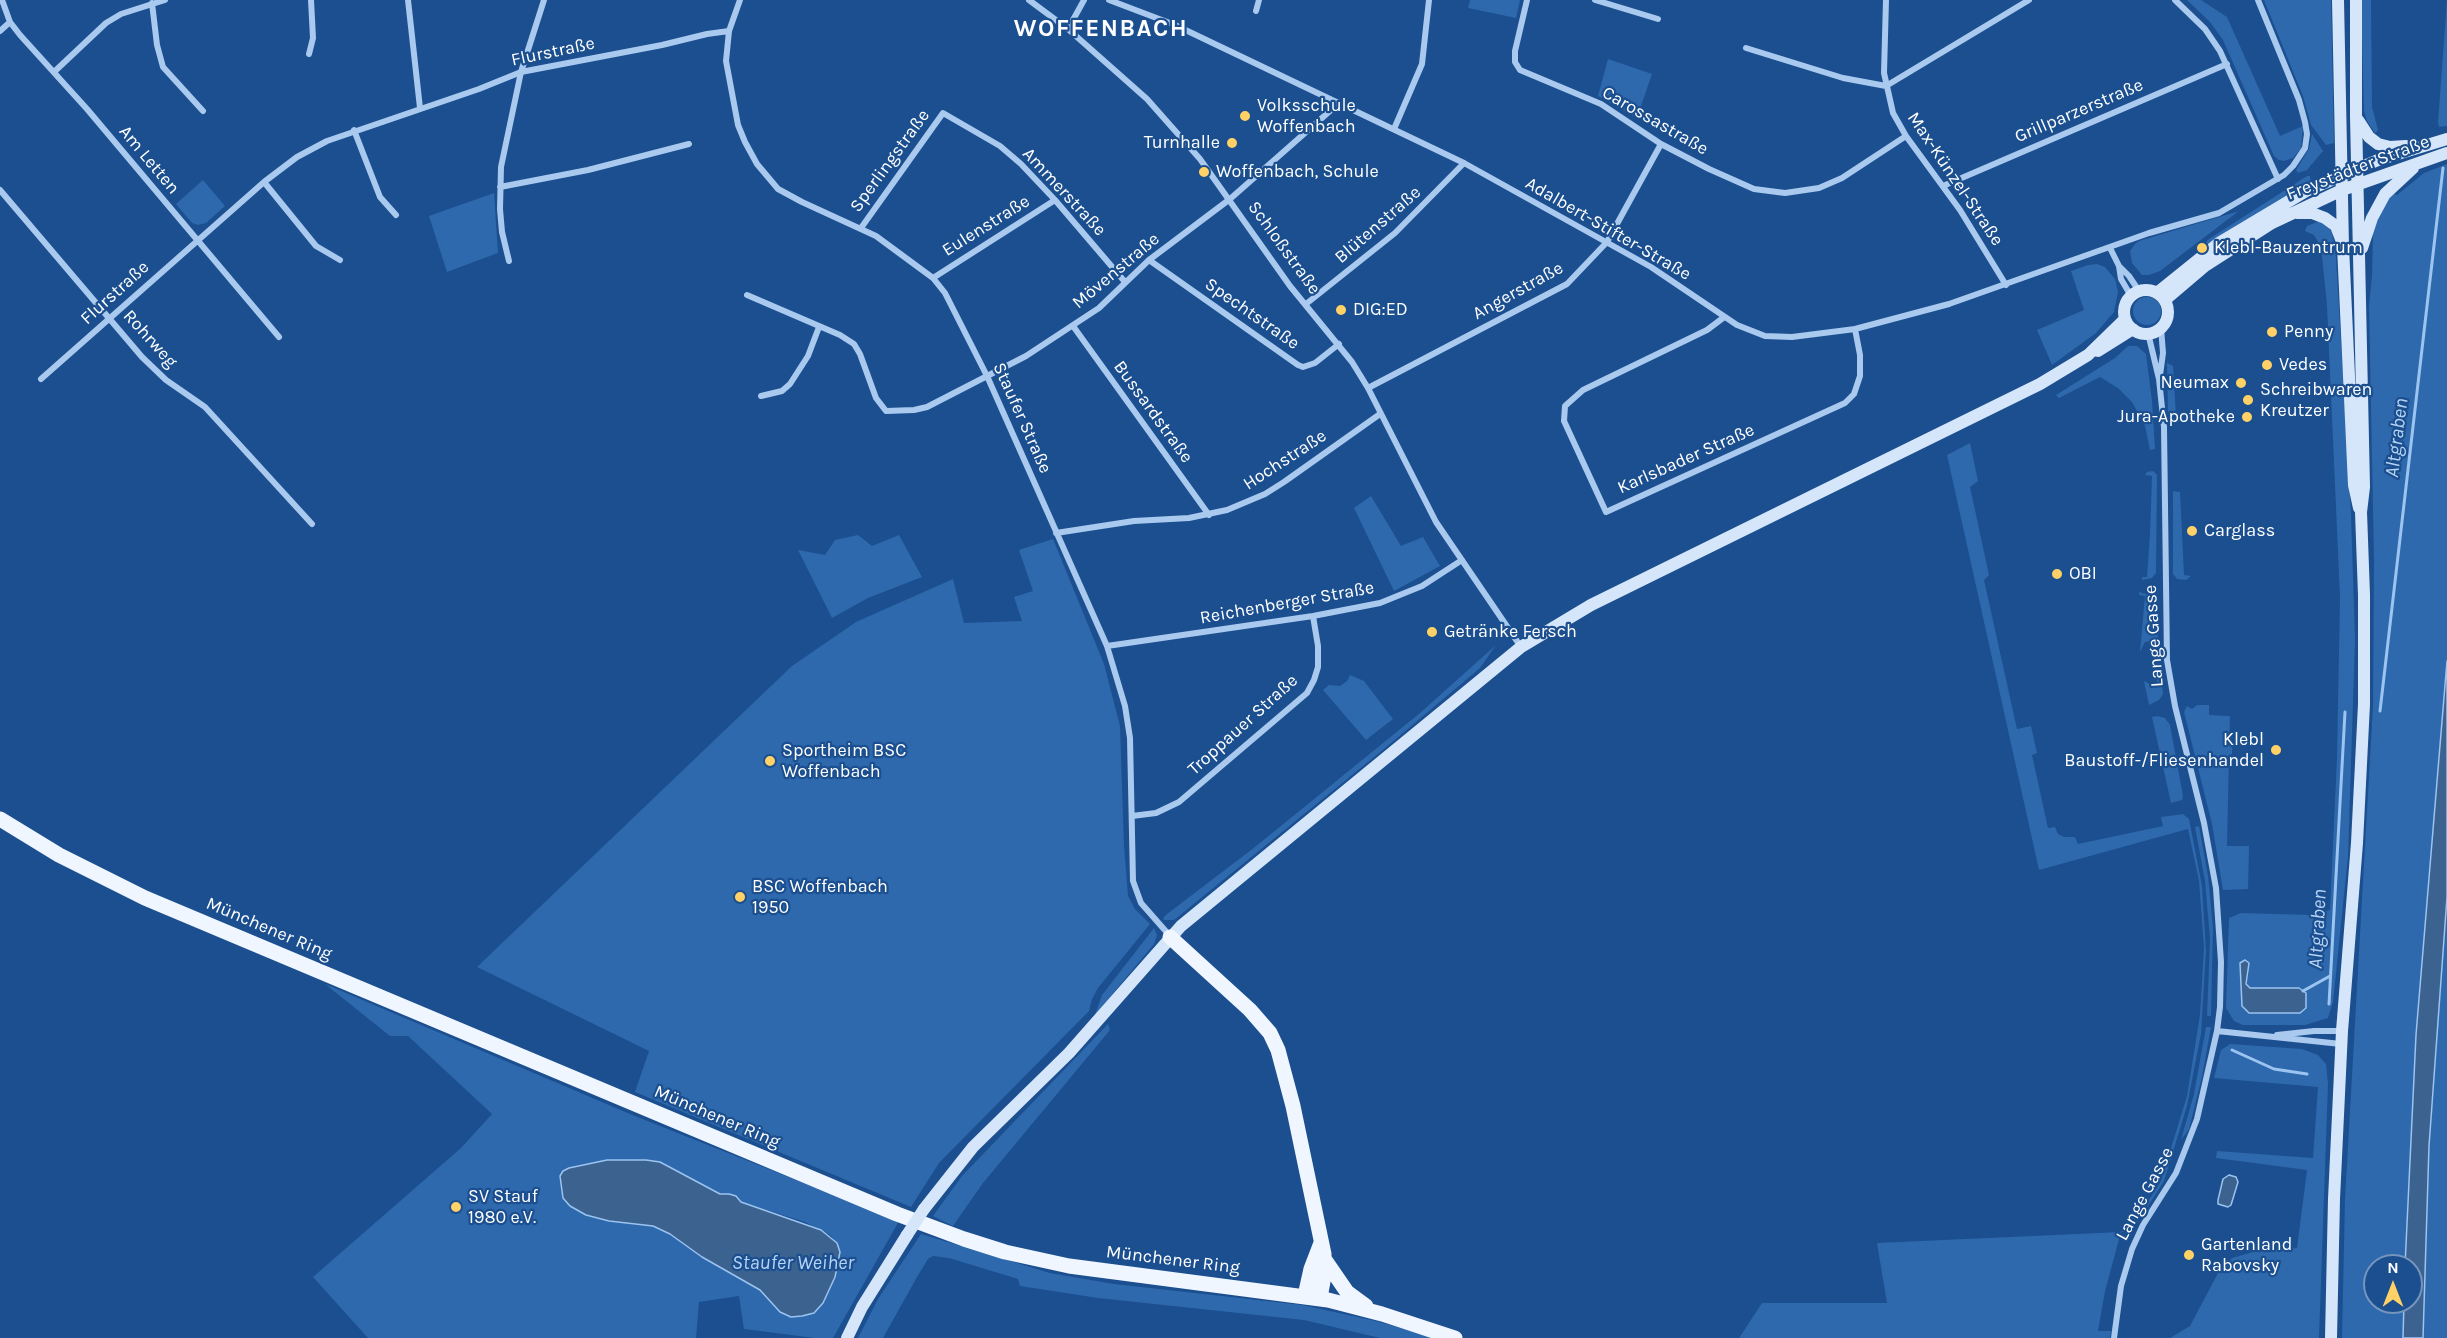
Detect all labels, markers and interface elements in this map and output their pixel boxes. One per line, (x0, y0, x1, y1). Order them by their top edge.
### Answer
district label: WOFFENBACH (1014, 15, 1188, 43)
street label: Flurstraße (509, 33, 597, 71)
street label: Grillparzerstraße (2011, 74, 2147, 148)
street label: Carossastraße (1598, 82, 1712, 160)
place label: Volksschule Woffenbach (1257, 95, 1356, 138)
street label: Sperlingstraße (846, 106, 934, 216)
street label: Max-Künzel-Straße (1902, 108, 2008, 250)
marker: Volksschule Woffenbach (1238, 109, 1252, 123)
street label: Am Letten (114, 121, 184, 199)
street label: Freystädter Straße (2283, 131, 2433, 205)
place label: Turnhalle (1144, 132, 1220, 154)
marker: Turnhalle (1225, 136, 1239, 150)
street label: Ammerstraße (1018, 143, 1110, 241)
place label: Woffenbach, Schule (1216, 161, 1379, 183)
marker: Woffenbach, Schule (1197, 165, 1211, 179)
street label: Adalbert-Stifter-Straße (1521, 173, 1695, 285)
street label: Blütenstraße (1331, 182, 1425, 268)
street label: Eulenstraße (938, 191, 1034, 261)
street label: Schloßstraße (1243, 197, 1325, 299)
street label: Mövenstraße (1068, 228, 1164, 314)
place label: Klebl-Bauzentrum (2214, 237, 2363, 259)
marker: Klebl-Bauzentrum (2195, 241, 2209, 255)
street label: Flurstraße (76, 257, 154, 329)
street label: Angerstraße (1469, 257, 1567, 325)
street label: Spechtstraße (1201, 273, 1303, 355)
place label: DIG:ED (1353, 299, 1408, 321)
marker: DIG:ED (1334, 303, 1348, 317)
street label: Rohrweg (118, 306, 182, 372)
place label: Penny (2284, 321, 2333, 343)
marker: Penny (2265, 325, 2279, 339)
place label: Vedes (2279, 354, 2327, 376)
street label: Bussardstraße (1109, 357, 1197, 467)
marker: Vedes (2260, 358, 2274, 372)
street label: Staufer Straße (988, 359, 1056, 477)
place label: Neumax (2161, 372, 2229, 394)
marker: Neumax (2234, 376, 2248, 390)
place label: Schreibwaren Kreutzer (2260, 379, 2372, 422)
marker: Schreibwaren Kreutzer (2241, 393, 2255, 407)
water label: Altgraben (2380, 397, 2414, 479)
place label: Jura-Apotheke (2117, 406, 2235, 428)
marker: Jura-Apotheke (2240, 410, 2254, 424)
street label: Karlsbader Straße (1614, 419, 1758, 499)
street label: Hochstraße (1239, 425, 1331, 495)
place label: Carglass (2204, 520, 2275, 542)
marker: Carglass (2185, 524, 2199, 538)
place label: OBI (2069, 563, 2097, 585)
marker: OBI (2050, 567, 2064, 581)
street label: Reichenberger Straße (1198, 577, 1376, 629)
street label: Lange Gasse (2140, 584, 2168, 688)
place label: Getränke Fersch (1444, 621, 1577, 643)
marker: Getränke Fersch (1425, 625, 1439, 639)
street label: Troppauer Straße (1184, 670, 1302, 780)
place label: Klebl Baustoff-/Fliesenhandel (2064, 729, 2264, 771)
place label: Sportheim BSC Woffenbach (782, 740, 906, 783)
marker: Klebl Baustoff-/Fliesenhandel (2269, 743, 2283, 757)
marker: Sportheim BSC Woffenbach (763, 754, 777, 768)
place label: BSC Woffenbach 1950 (752, 876, 888, 918)
water label: Altgraben (2304, 888, 2332, 970)
marker: BSC Woffenbach 1950 (733, 890, 747, 904)
street label: Münchener Ring (203, 893, 335, 965)
street label: Münchener Ring (651, 1081, 783, 1153)
street label: Lange Gasse (2111, 1144, 2179, 1244)
place label: SV Stauf 1980 e.V. (468, 1186, 538, 1228)
marker: SV Stauf 1980 e.V. (449, 1200, 463, 1214)
place label: Gartenland Rabovsky (2201, 1234, 2292, 1276)
street label: Münchener Ring (1105, 1241, 1241, 1279)
marker: Gartenland Rabovsky (2182, 1248, 2196, 1262)
water label: Staufer Weiher (732, 1251, 854, 1275)
north arrow (2363, 1254, 2423, 1314)
text: N (2387, 1258, 2399, 1277)

